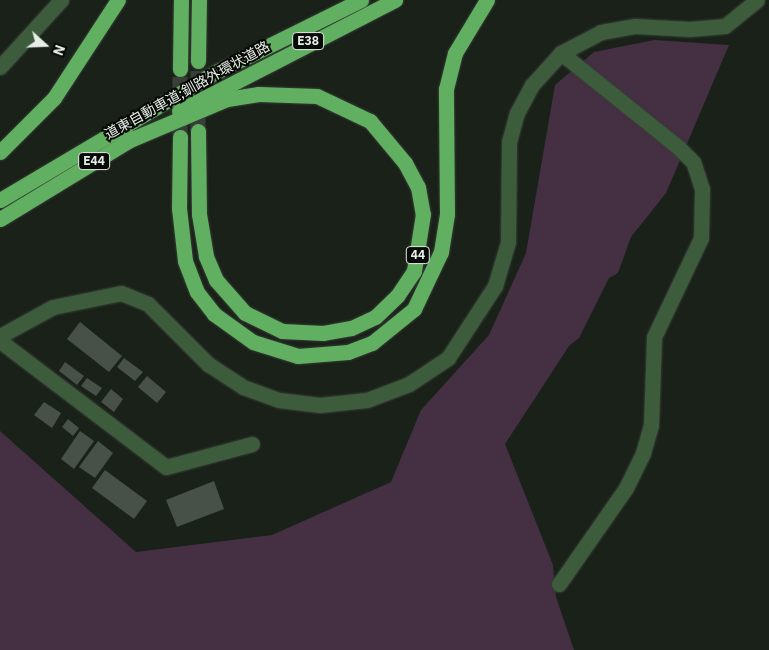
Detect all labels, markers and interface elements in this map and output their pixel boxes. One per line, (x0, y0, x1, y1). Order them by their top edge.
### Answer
north arrow (20, 20, 70, 70)
road number: E38 (292, 31, 324, 50)
street label: 道東自動車道;釧路外環状道路 (102, 38, 272, 142)
text: N (49, 42, 69, 58)
road number: E44 (78, 152, 110, 170)
road number: 44 (406, 246, 430, 264)

